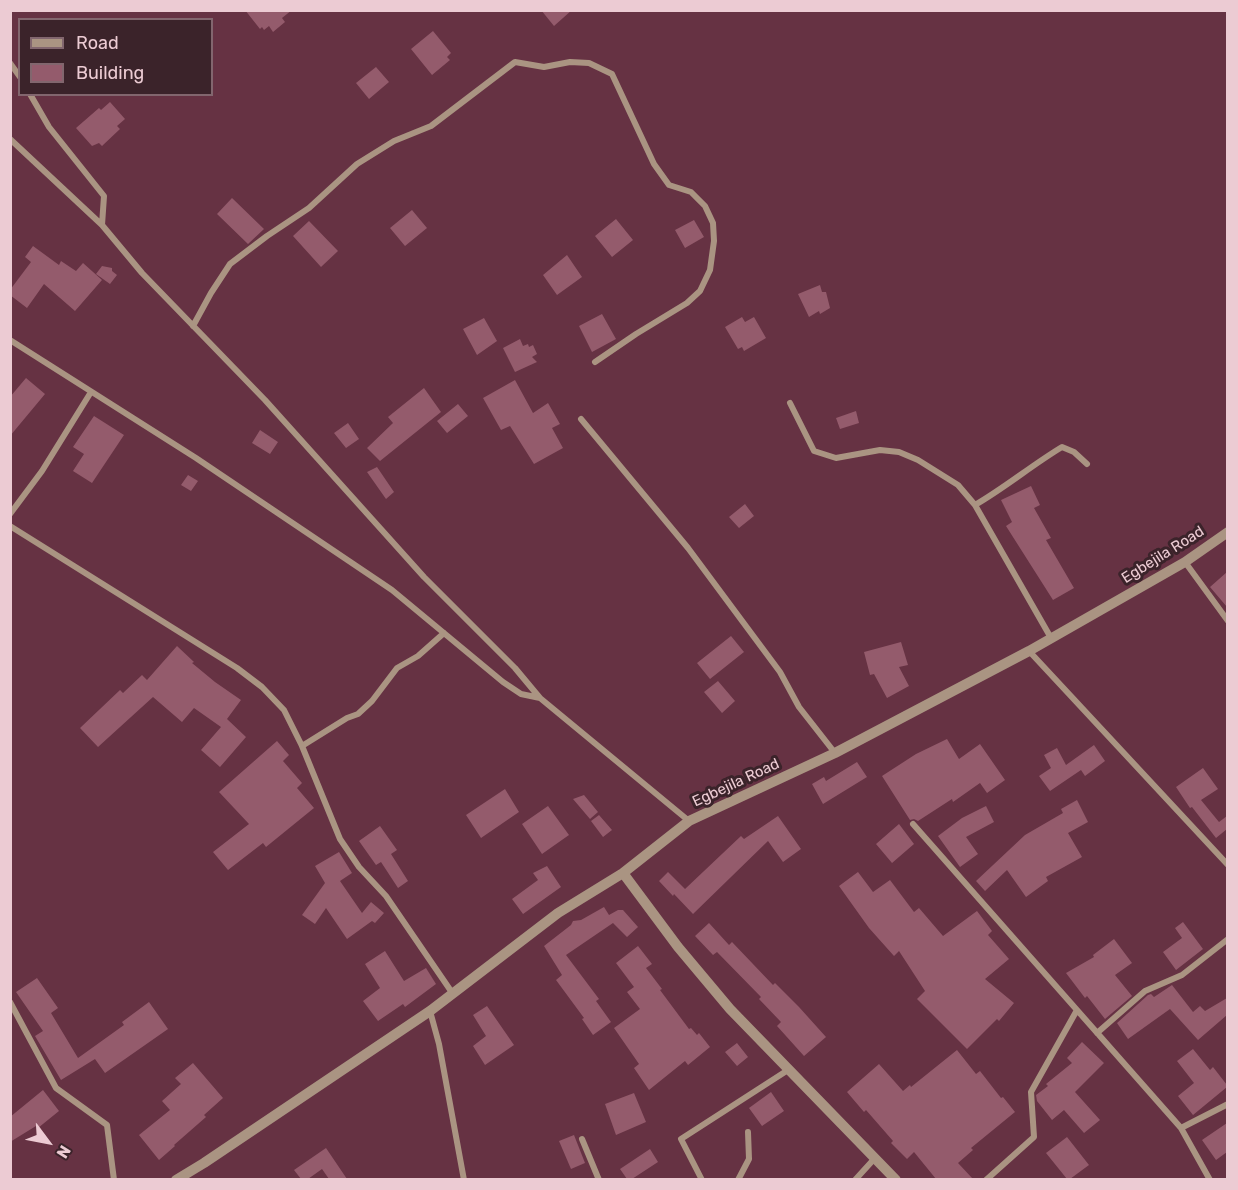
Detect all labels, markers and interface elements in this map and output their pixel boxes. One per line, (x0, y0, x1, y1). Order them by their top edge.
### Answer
legend (18, 18, 213, 96)
text: Road (76, 32, 119, 54)
text: Building (76, 62, 144, 84)
street label: Egbejila Road (1118, 522, 1208, 588)
street label: Egbejila Road (690, 755, 782, 811)
north arrow (18, 1112, 78, 1172)
text: N (53, 1142, 75, 1162)

